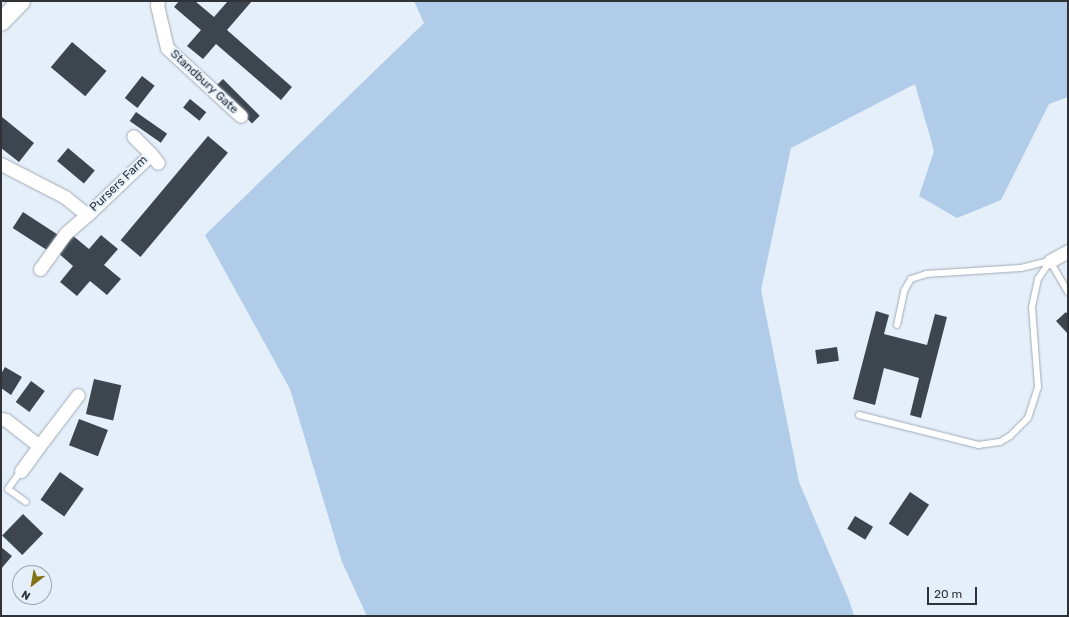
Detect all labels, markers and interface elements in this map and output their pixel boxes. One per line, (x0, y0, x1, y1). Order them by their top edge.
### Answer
street label: Standbury Gate (167, 47, 241, 117)
street label: Pursers Farm (87, 153, 151, 215)
north arrow (12, 565, 52, 605)
scale bar (929, 579, 979, 605)
text: N (19, 587, 33, 602)
text: 20 m (934, 587, 962, 601)

